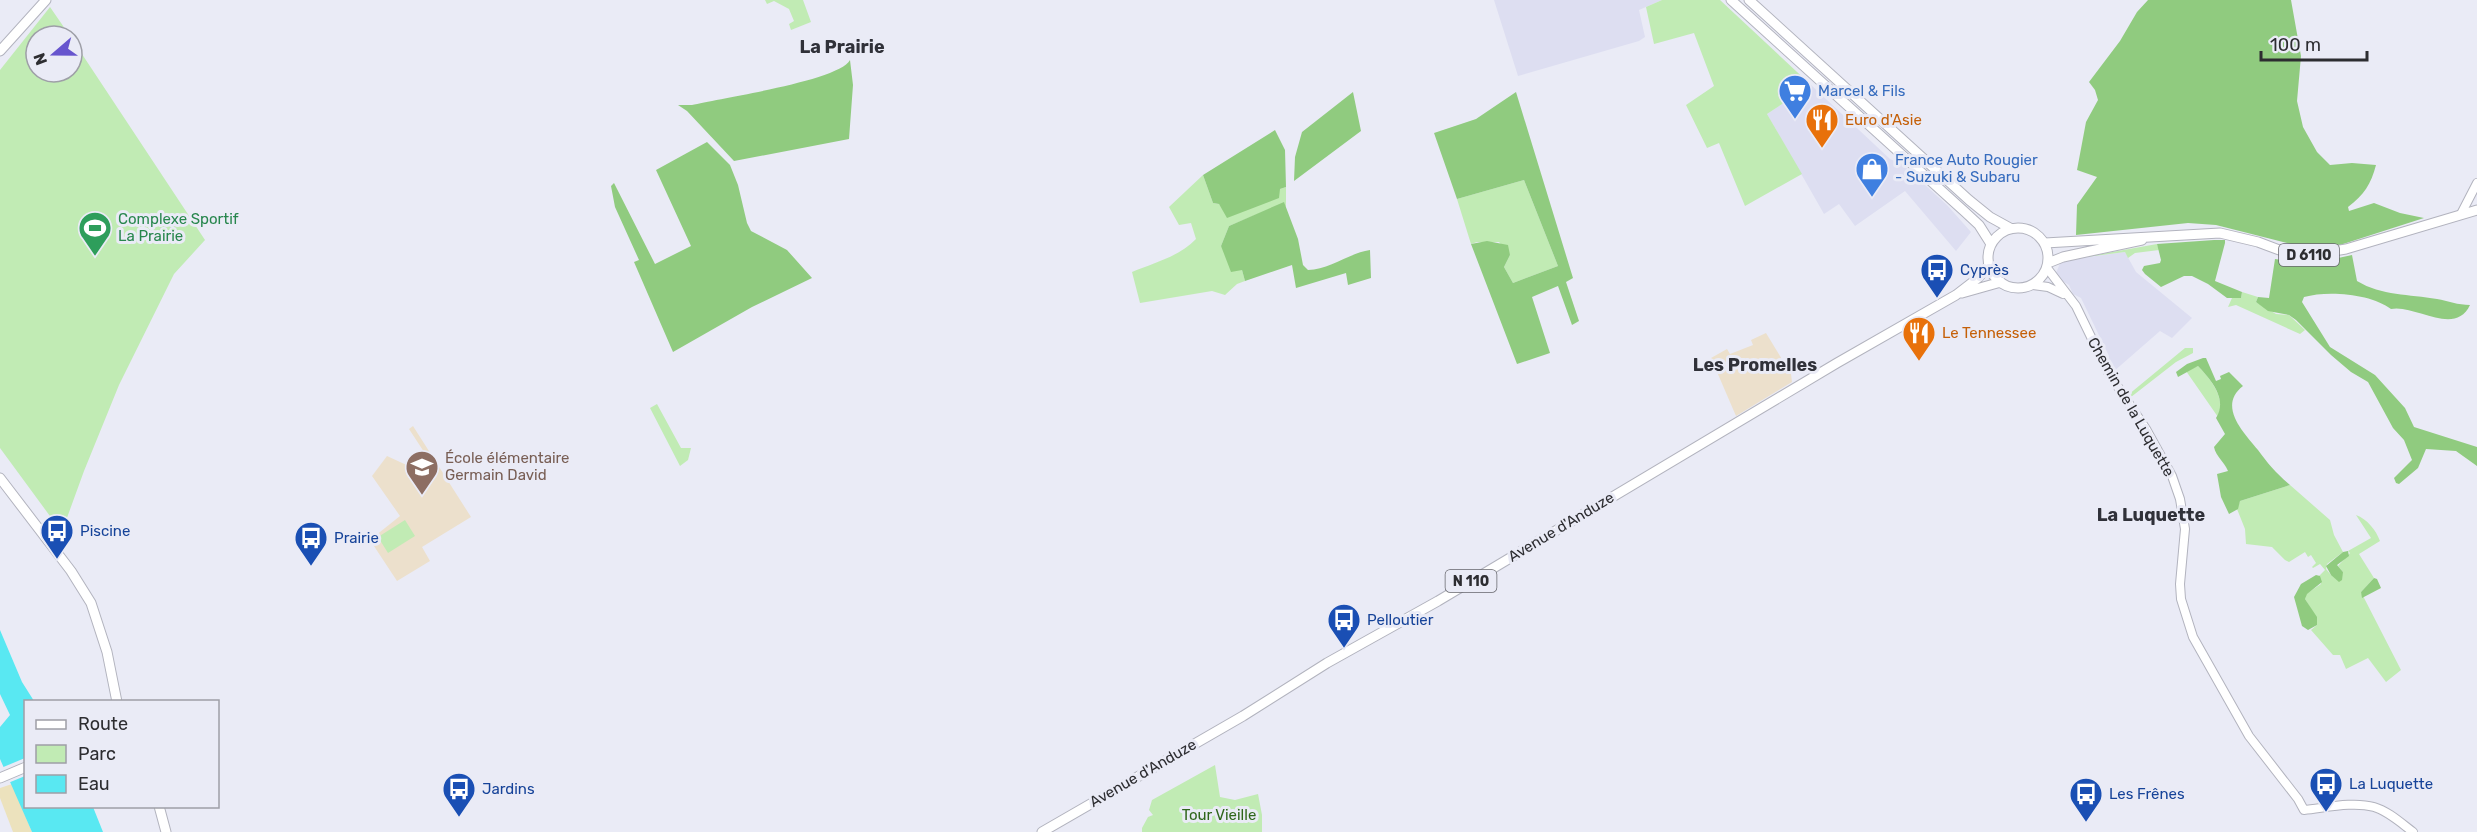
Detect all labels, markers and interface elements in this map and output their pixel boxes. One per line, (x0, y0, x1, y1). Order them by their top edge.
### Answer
north arrow (24, 24, 84, 84)
scale bar (2261, 24, 2368, 62)
text: 100 m (2270, 34, 2321, 56)
district label: La Prairie (799, 36, 885, 58)
text: N (29, 50, 51, 68)
supermarket icon: Marcel & Fils (1777, 73, 1813, 120)
place label: Marcel & Fils (1818, 82, 1906, 100)
restaurant icon: Euro d'Asie (1804, 102, 1840, 149)
place label: Euro d'Asie (1845, 111, 1922, 129)
shop icon: France Auto Rougier - Suzuki & Subaru (1854, 151, 1890, 198)
place label: France Auto Rougier - Suzuki & Subaru (1895, 151, 2038, 186)
sports icon: Complexe Sportif La Prairie (77, 210, 113, 257)
place label: Complexe Sportif La Prairie (118, 210, 239, 245)
road number: D 6110 (2279, 244, 2339, 266)
bus stop icon: Cyprès (1919, 252, 1955, 299)
place label: Cyprès (1960, 261, 2009, 279)
restaurant icon: Le Tennessee (1901, 315, 1937, 362)
place label: Le Tennessee (1942, 324, 2036, 342)
street label: Chemin de la Luquette (2084, 334, 2178, 480)
district label: Les Promelles (1693, 354, 1817, 376)
school or university icon: École élémentaire Germain David (404, 449, 440, 496)
place label: École élémentaire Germain David (445, 449, 570, 484)
street label: Avenue d'Anduze (1505, 488, 1617, 566)
district label: La Luquette (2097, 504, 2206, 526)
bus stop icon: Piscine (39, 513, 75, 560)
bus stop icon: Prairie (293, 520, 329, 567)
place label: Piscine (80, 522, 130, 540)
place label: Prairie (334, 529, 379, 547)
road number: N 110 (1446, 570, 1496, 592)
bus stop icon: Pelloutier (1326, 602, 1362, 649)
place label: Pelloutier (1367, 611, 1434, 629)
legend (24, 700, 219, 808)
text: Route (78, 713, 128, 735)
street label: Avenue d'Anduze (1086, 735, 1200, 811)
text: Parc (78, 743, 116, 765)
bus stop icon: La Luquette (2308, 766, 2344, 813)
bus stop icon: Jardins (441, 771, 477, 818)
text: Eau (78, 773, 110, 795)
place label: La Luquette (2349, 775, 2433, 793)
bus stop icon: Les Frênes (2068, 776, 2104, 823)
place label: Jardins (482, 780, 535, 798)
place label: Les Frênes (2109, 785, 2185, 803)
park label: Tour Vieille (1182, 806, 1256, 824)

